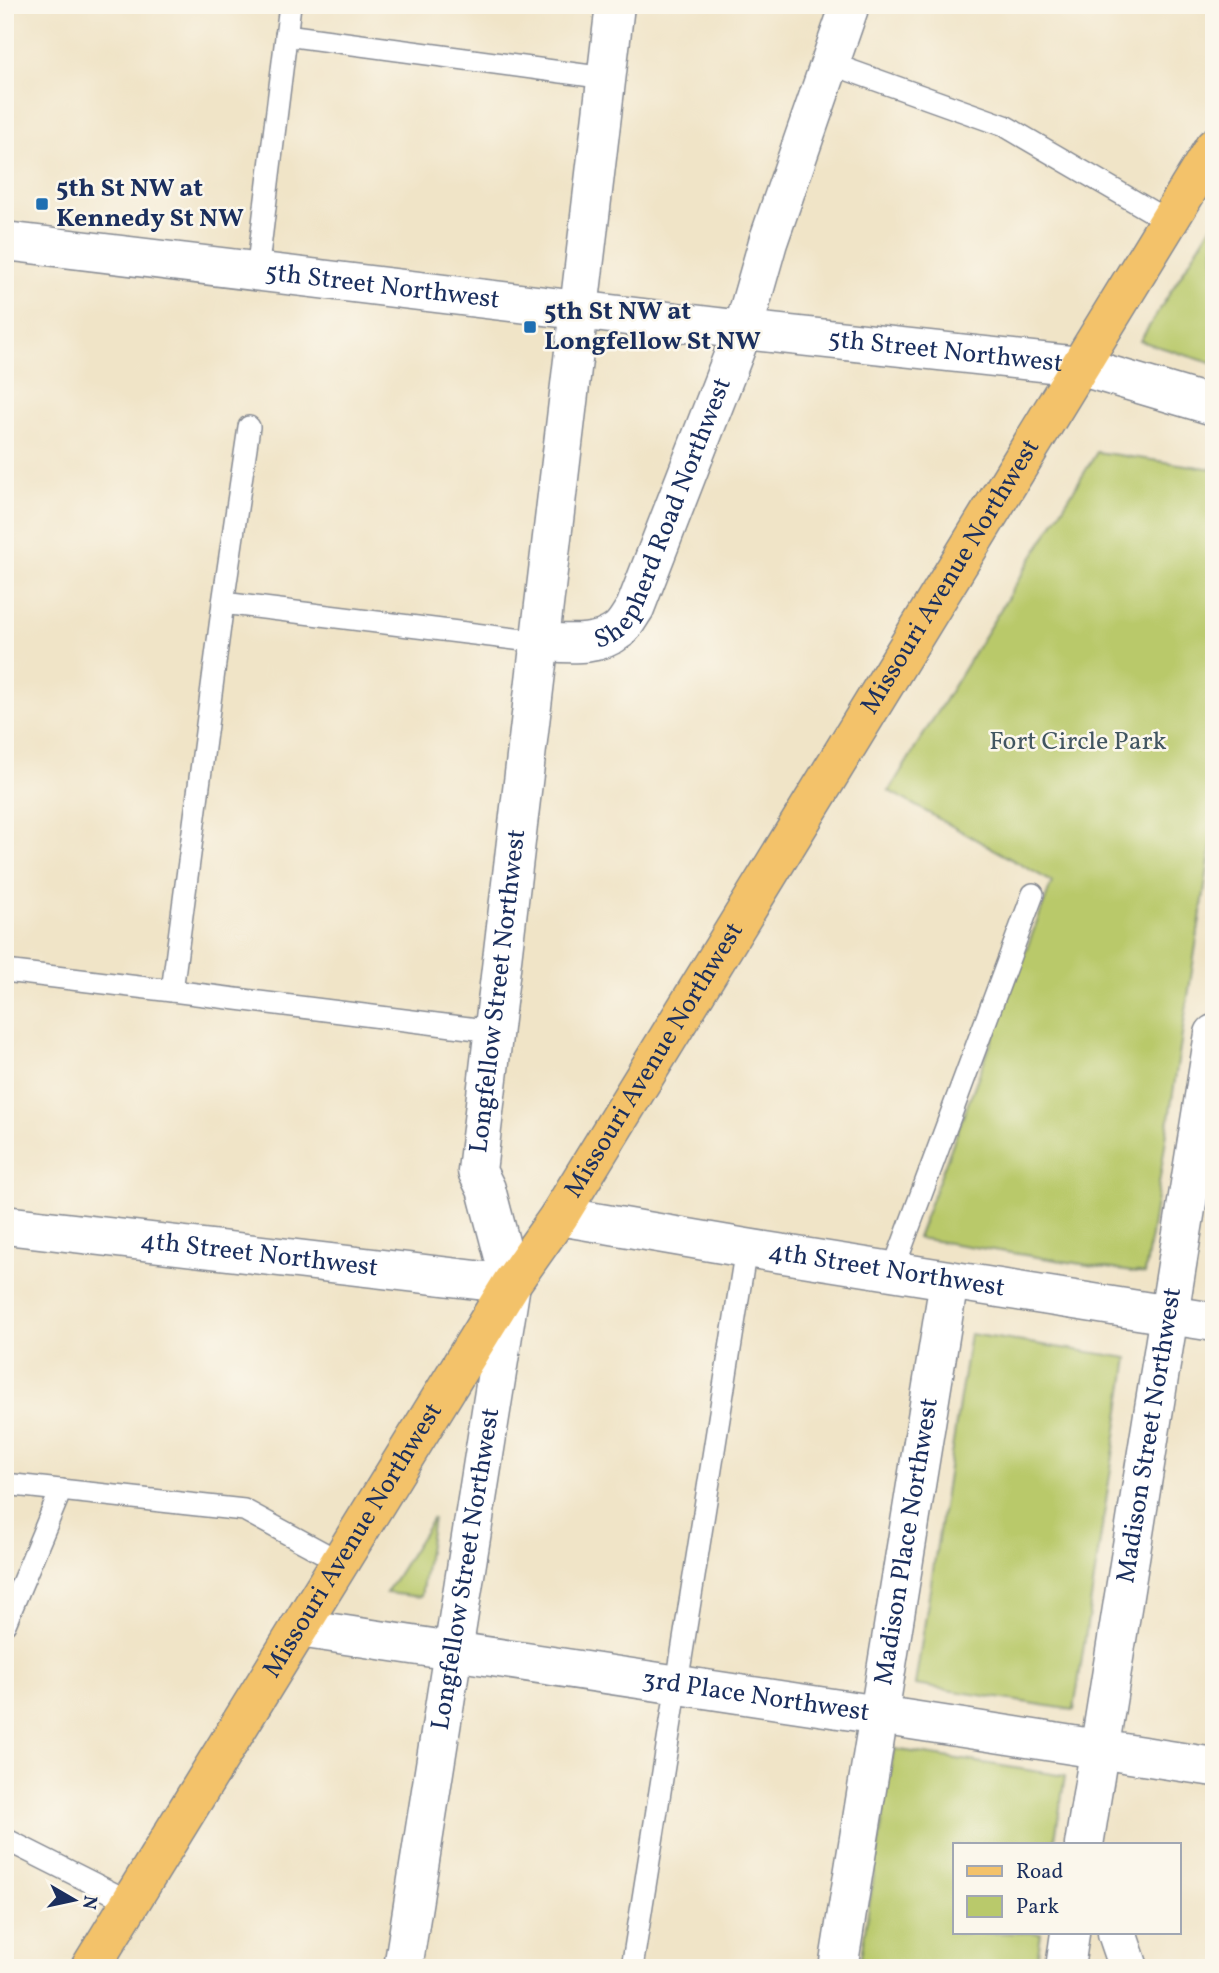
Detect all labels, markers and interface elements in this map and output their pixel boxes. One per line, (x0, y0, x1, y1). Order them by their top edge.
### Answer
place label: 5th St NW at Kennedy St NW (56, 171, 244, 237)
marker: 5th St NW at Kennedy St NW (34, 196, 50, 212)
street label: 5th Street Northwest (263, 255, 502, 318)
place label: 5th St NW at Longfellow St NW (544, 294, 761, 360)
marker: 5th St NW at Longfellow St NW (522, 319, 538, 335)
street label: 5th Street Northwest (826, 321, 1065, 382)
street label: Shepherd Road Northwest (589, 373, 741, 659)
street label: Missouri Avenue Northwest (852, 432, 1049, 721)
park label: Fort Circle Park (989, 724, 1167, 760)
street label: Longfellow Street Northwest (461, 827, 535, 1155)
street label: Missouri Avenue Northwest (556, 916, 753, 1205)
street label: 4th Street Northwest (139, 1223, 380, 1286)
street label: 4th Street Northwest (766, 1234, 1007, 1307)
street label: Madison Street Northwest (1108, 1285, 1191, 1586)
street label: Madison Place Northwest (866, 1395, 948, 1688)
street label: Missouri Avenue Northwest (255, 1396, 452, 1685)
street label: Longfellow Street Northwest (423, 1405, 509, 1733)
street label: 3rd Place Northwest (640, 1662, 872, 1731)
legend (953, 1843, 1180, 1934)
text: Road (1016, 1858, 1063, 1887)
north arrow (38, 1864, 108, 1934)
text: N (75, 1893, 103, 1911)
text: Park (1016, 1893, 1059, 1922)

